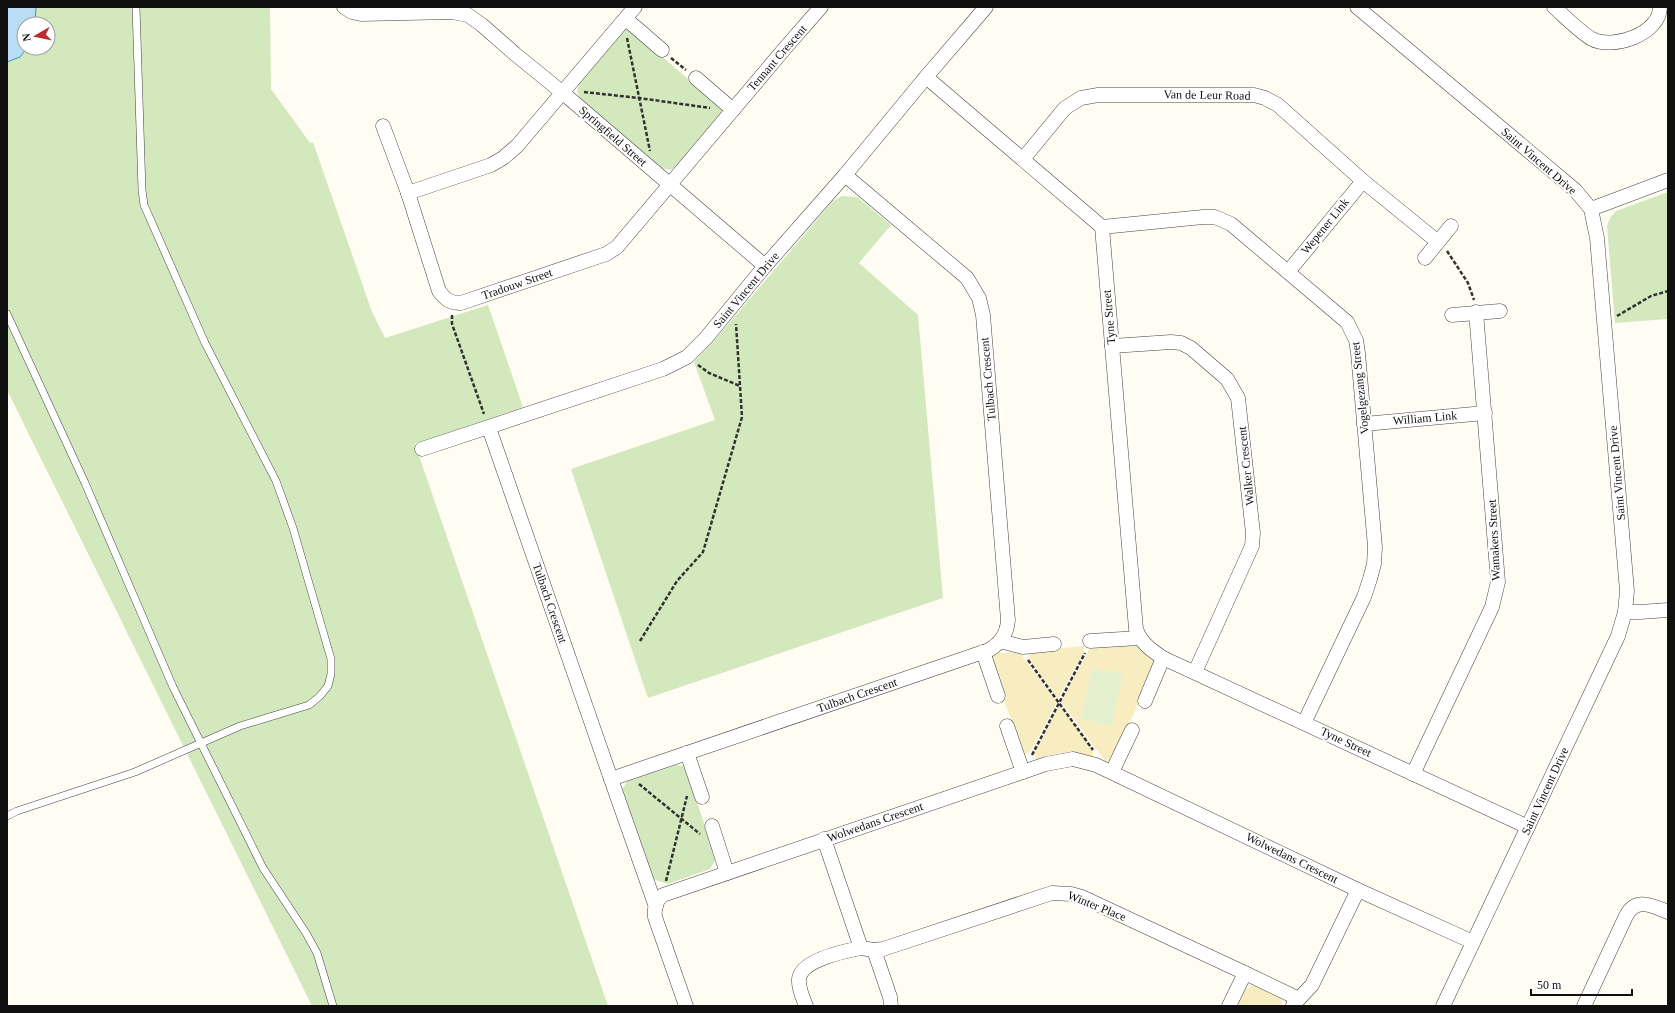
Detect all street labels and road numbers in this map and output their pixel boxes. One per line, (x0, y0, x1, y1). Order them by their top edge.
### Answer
street label: Tennant Crescent (744, 21, 810, 94)
street label: Van de Leur Road (1163, 87, 1251, 103)
street label: Springfield Street (576, 103, 650, 170)
street label: Saint Vincent Drive (1499, 125, 1579, 197)
street label: Wepener Link (1298, 195, 1352, 257)
street label: Saint Vincent Drive (710, 249, 782, 331)
street label: Tradouw Street (480, 265, 555, 303)
street label: Tyne Street (1100, 288, 1118, 345)
street label: Tulbach Crescent (977, 336, 999, 421)
street label: Vogelgezang Street (1348, 340, 1372, 435)
street label: William Link (1392, 408, 1458, 428)
street label: Walker Crescent (1235, 425, 1257, 506)
street label: Saint Vincent Drive (1606, 425, 1628, 521)
street label: Wamakers Street (1485, 498, 1503, 581)
street label: Tulbach Crescent (530, 561, 570, 646)
street label: Tulbach Crescent (815, 675, 900, 715)
street label: Tyne Street (1318, 724, 1374, 760)
street label: Saint Vincent Drive (1519, 745, 1571, 837)
street label: Wolwedans Crescent (825, 799, 926, 845)
street label: Wolwedans Crescent (1244, 830, 1341, 887)
street label: Winter Place (1066, 888, 1128, 924)

